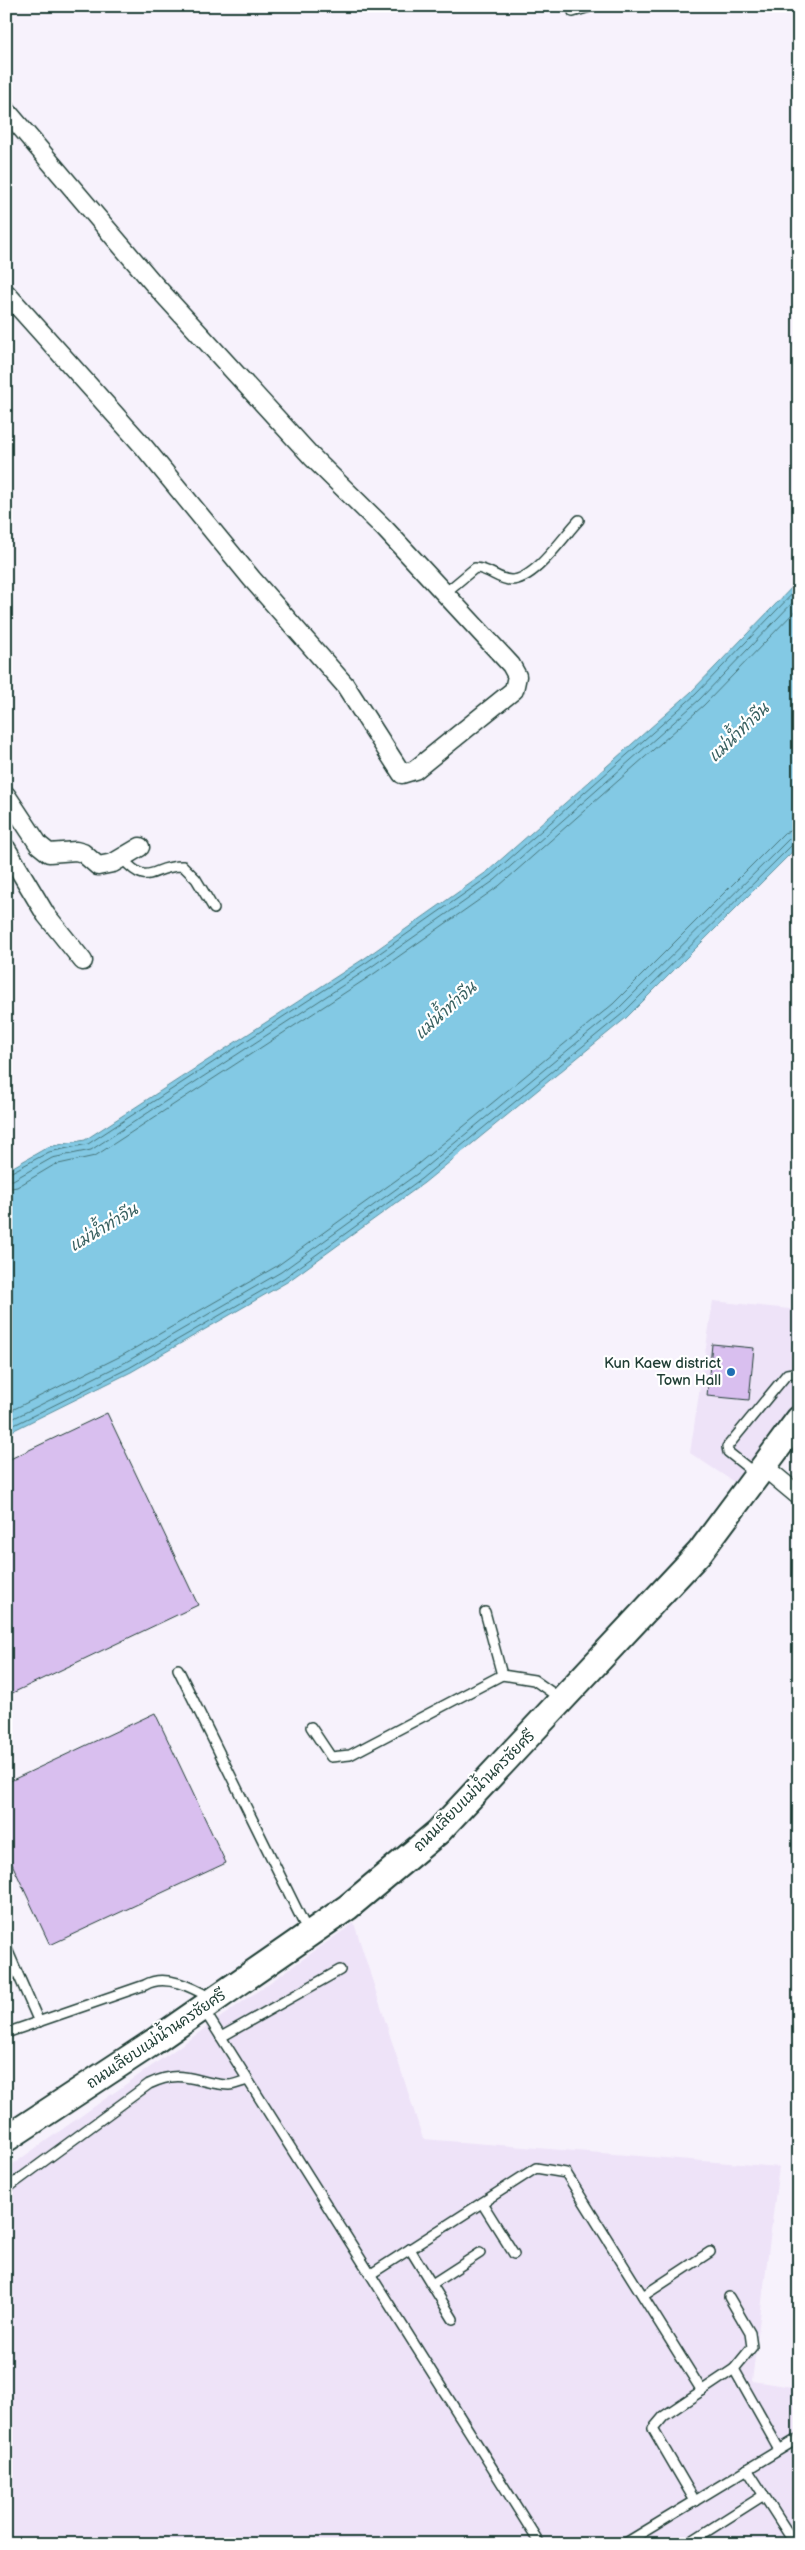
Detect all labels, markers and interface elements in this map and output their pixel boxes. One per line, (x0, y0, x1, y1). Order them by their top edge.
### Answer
water label: แม่น้ำท่าจีน (701, 695, 774, 766)
water label: แม่น้ำท่าจีน (407, 973, 482, 1044)
water label: แม่น้ำท่าจีน (63, 1195, 142, 1256)
place label: Kun Kaew district Town Hall (604, 1354, 721, 1390)
marker: Kun Kaew district Town Hall (725, 1366, 737, 1378)
street label: ถนนเลียบแม่น้ำนครชัยศรี (406, 1723, 539, 1856)
street label: ถนนเลียบแม่น้ำนครชัยศรี (80, 1981, 230, 2093)

